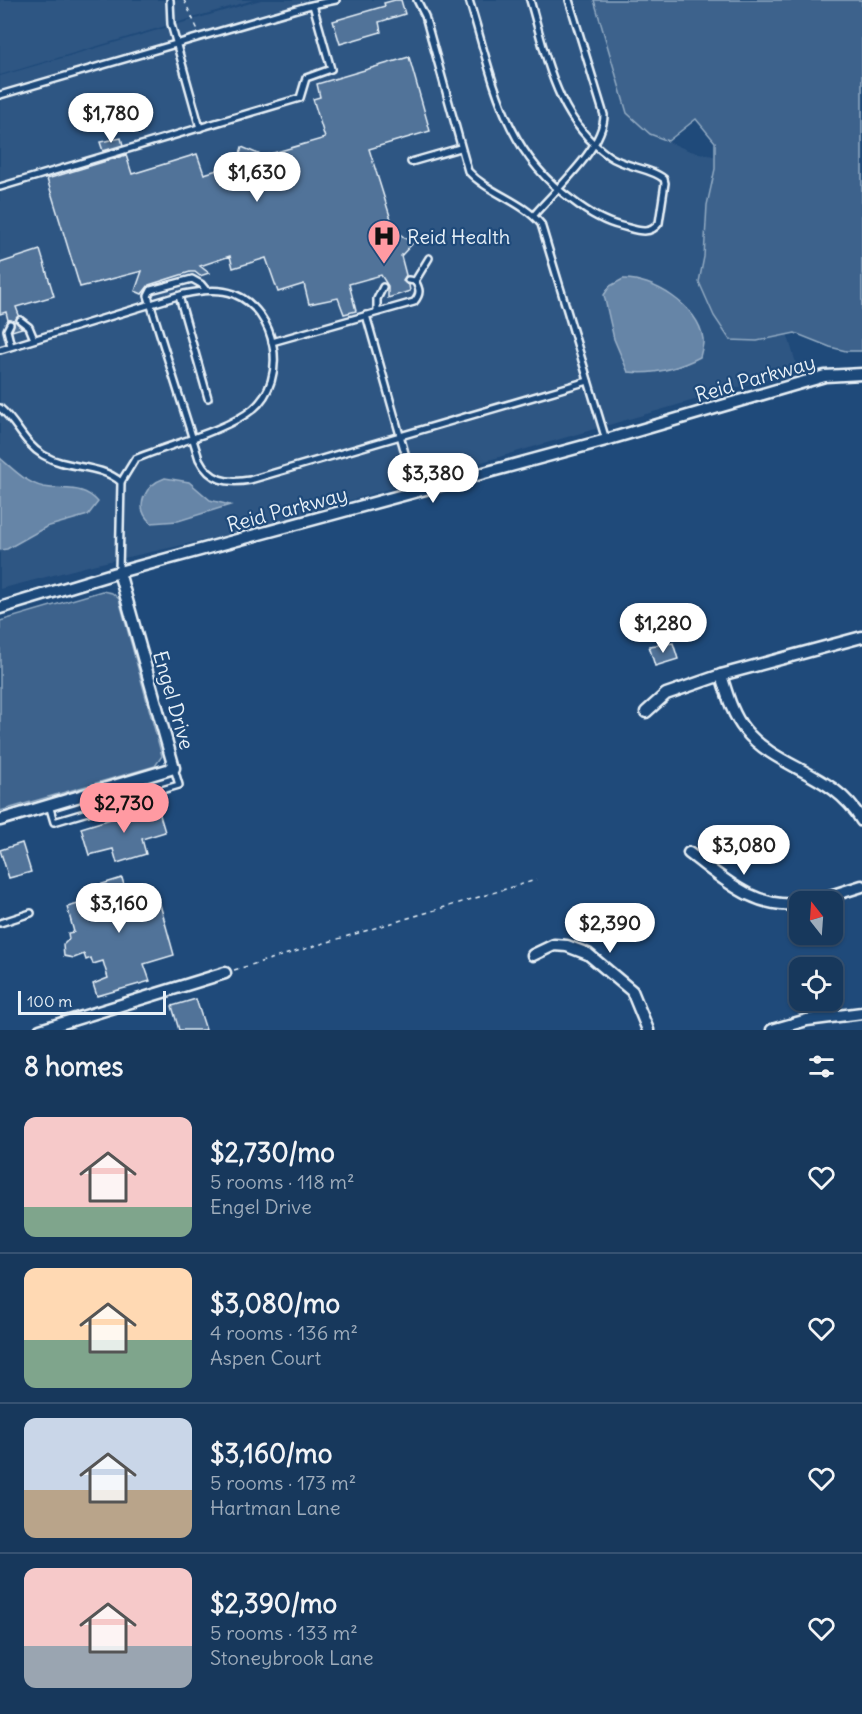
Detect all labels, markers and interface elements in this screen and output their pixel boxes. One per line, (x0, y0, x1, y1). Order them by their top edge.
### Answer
pin: $1,780 (62, 93, 160, 144)
text: $1,780 (82, 100, 140, 125)
pin: $1,630 (208, 152, 306, 203)
text: $1,630 (228, 159, 286, 184)
hospital icon: Reid Health (366, 218, 402, 265)
place label: Reid Health (407, 224, 510, 249)
street label: Reid Parkway (692, 349, 818, 407)
pin: $3,380 (384, 453, 482, 504)
text: $3,380 (402, 460, 464, 485)
street label: Reid Parkway (224, 481, 350, 537)
pin: $1,280 (614, 603, 712, 654)
text: $1,280 (634, 610, 692, 635)
street label: Engel Drive (148, 648, 200, 752)
pin: $2,730 (75, 783, 173, 834)
text: $2,730 (94, 790, 154, 815)
pin: $3,080 (695, 825, 793, 876)
text: $3,080 (712, 832, 776, 857)
pin: $3,160 (70, 883, 168, 934)
text: $3,160 (90, 890, 148, 915)
north arrow (789, 891, 843, 945)
map controls (789, 891, 843, 1011)
pin: $2,390 (561, 903, 659, 954)
text: $2,390 (579, 910, 641, 935)
button: locate (789, 957, 843, 1011)
scale bar (18, 988, 166, 1016)
text: 100 m (27, 991, 72, 1011)
text: 8 homes (24, 1050, 123, 1083)
icon: filters (805, 1050, 838, 1083)
text: $2,730/mo (210, 1136, 335, 1169)
icon: home (72, 1141, 144, 1213)
icon: heart (805, 1161, 838, 1194)
text: 5 rooms · 118 m² (210, 1169, 355, 1194)
text: Engel Drive (210, 1194, 312, 1219)
text: $3,080/mo (210, 1287, 340, 1320)
icon: home (72, 1292, 144, 1364)
icon: heart (805, 1312, 838, 1345)
text: 4 rooms · 136 m² (210, 1320, 358, 1345)
text: Aspen Court (210, 1345, 321, 1370)
text: $3,160/mo (210, 1437, 332, 1470)
icon: home (72, 1442, 144, 1514)
icon: heart (805, 1462, 838, 1495)
text: 5 rooms · 173 m² (210, 1470, 356, 1495)
text: Hartman Lane (210, 1495, 341, 1520)
text: $2,390/mo (210, 1587, 337, 1620)
icon: home (72, 1592, 144, 1664)
icon: heart (805, 1612, 838, 1645)
text: 5 rooms · 133 m² (210, 1620, 358, 1645)
text: Stoneybrook Lane (210, 1645, 373, 1670)

